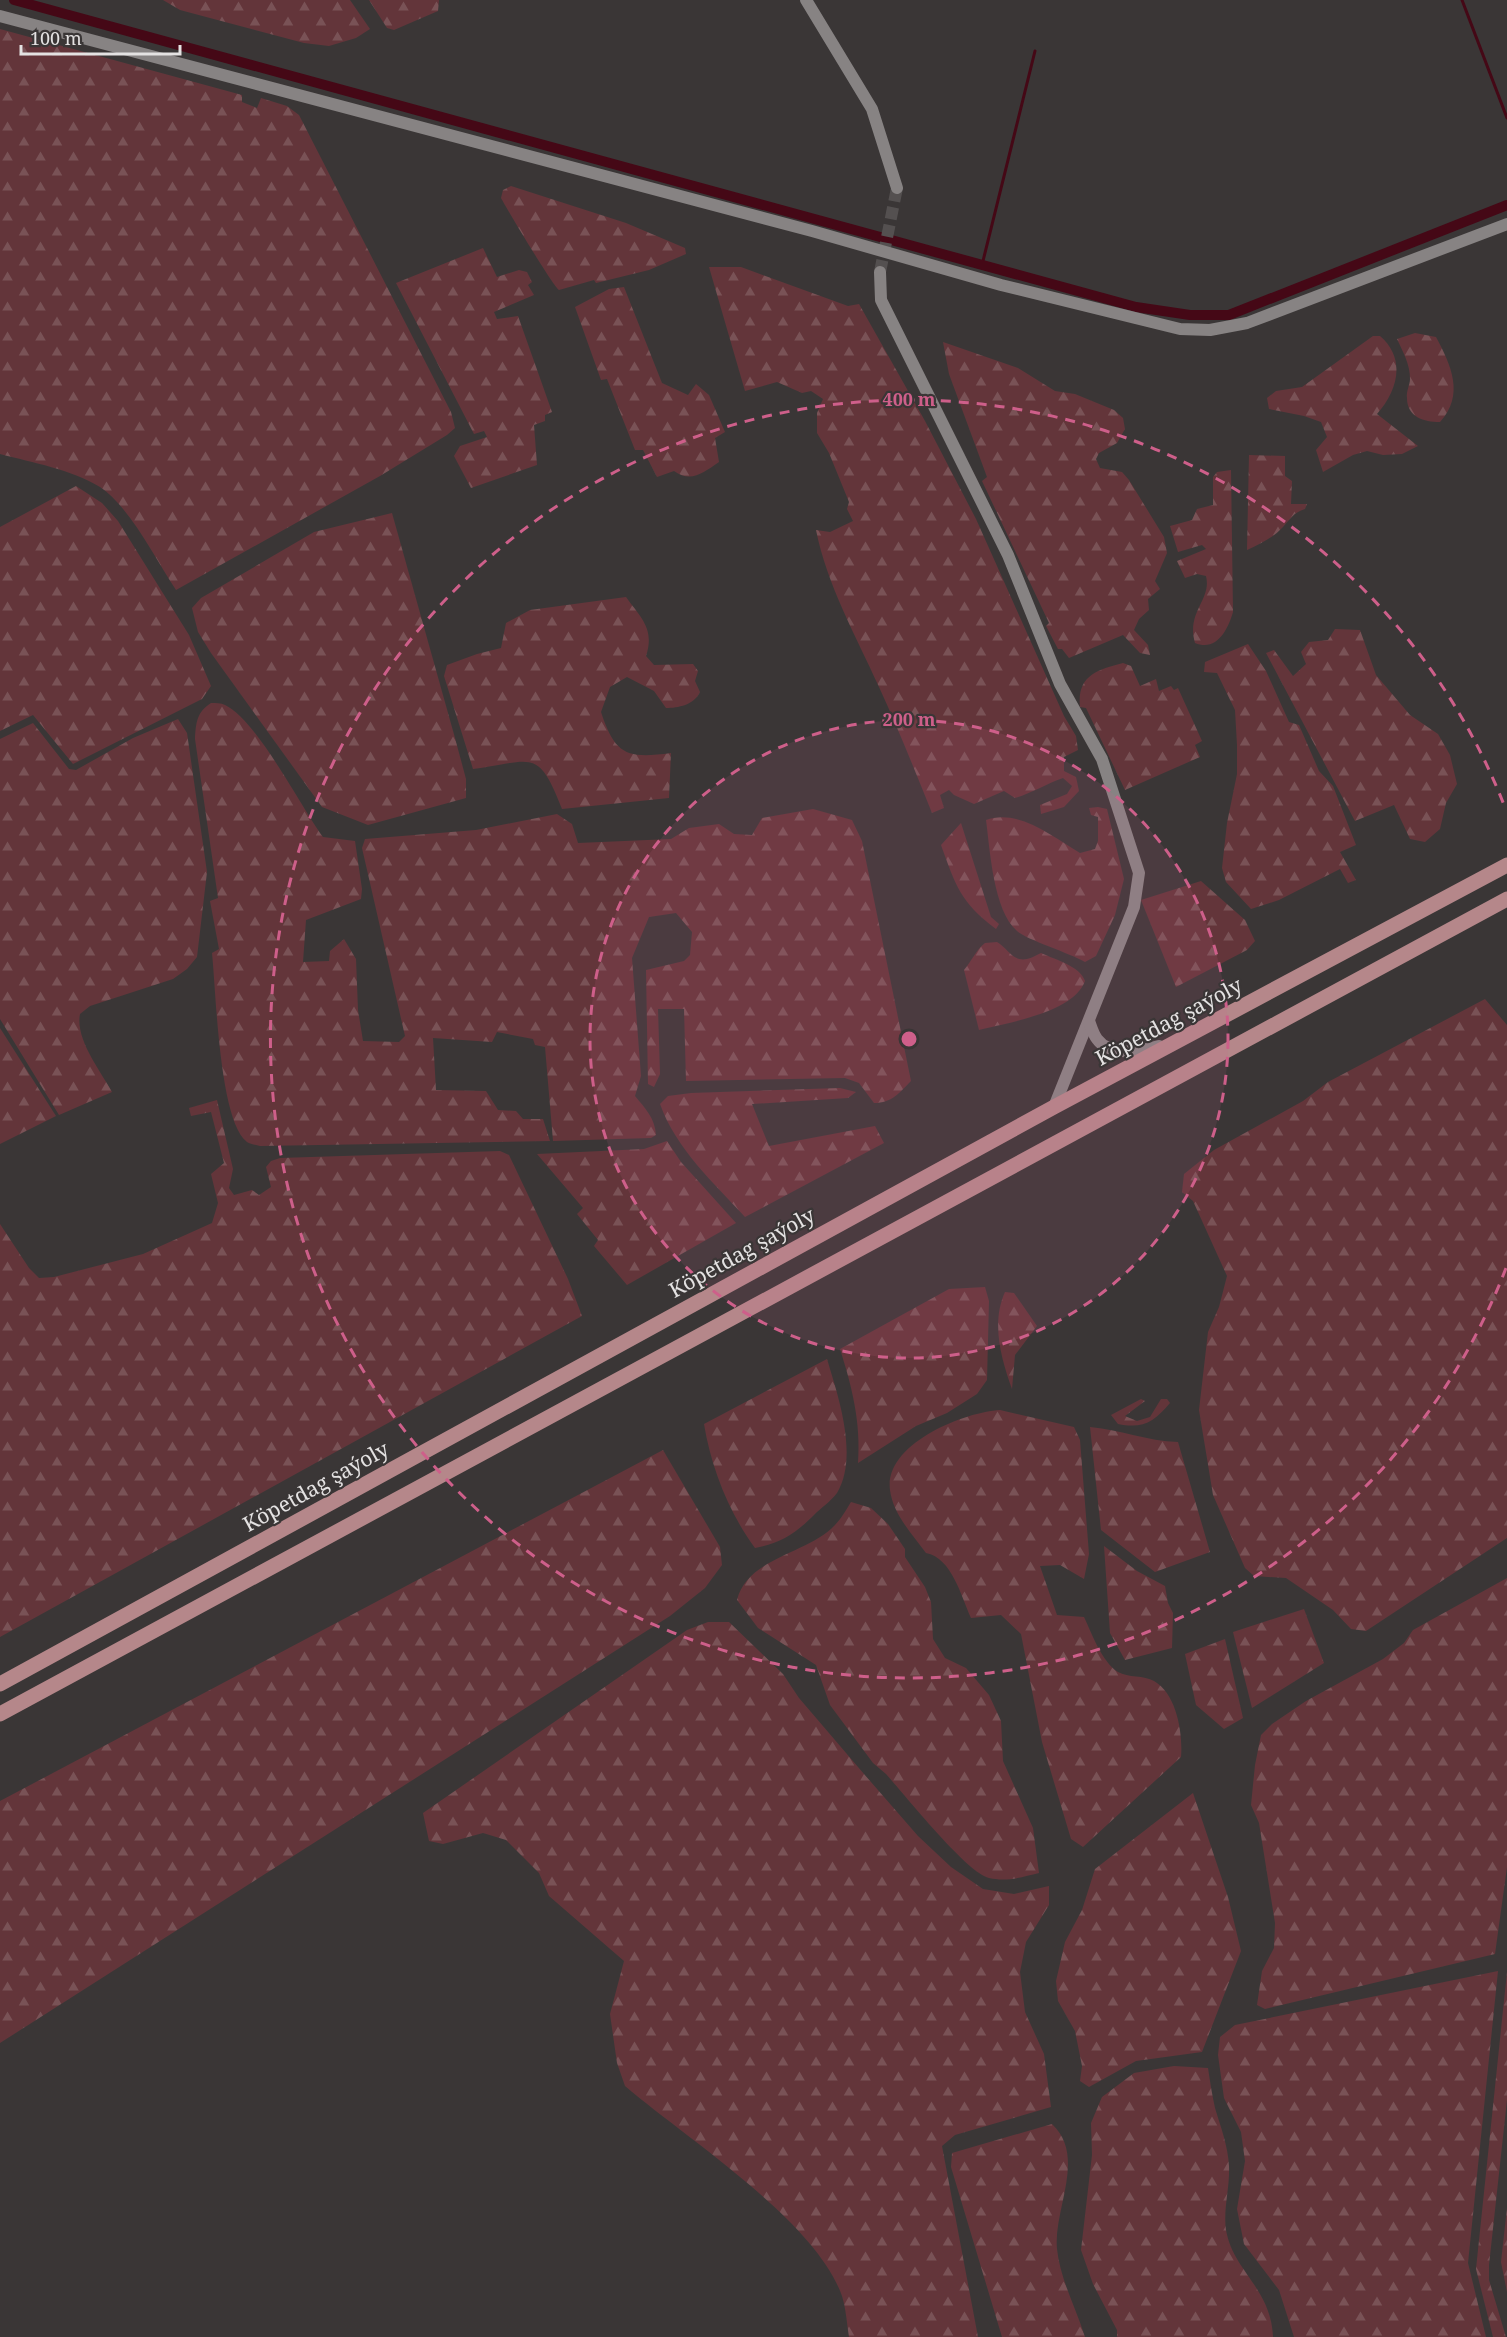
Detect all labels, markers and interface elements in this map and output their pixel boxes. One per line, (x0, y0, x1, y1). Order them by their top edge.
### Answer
scale bar (21, 18, 180, 56)
text: 100 m (30, 26, 82, 50)
text: 400 m (883, 387, 936, 411)
text: 200 m (883, 707, 936, 731)
street label: Köpetdag şaýoly (1090, 971, 1247, 1072)
centre of rings (899, 1029, 919, 1049)
street label: Köpetdag şaýoly (664, 1200, 820, 1304)
street label: Köpetdag şaýoly (238, 1434, 394, 1538)

